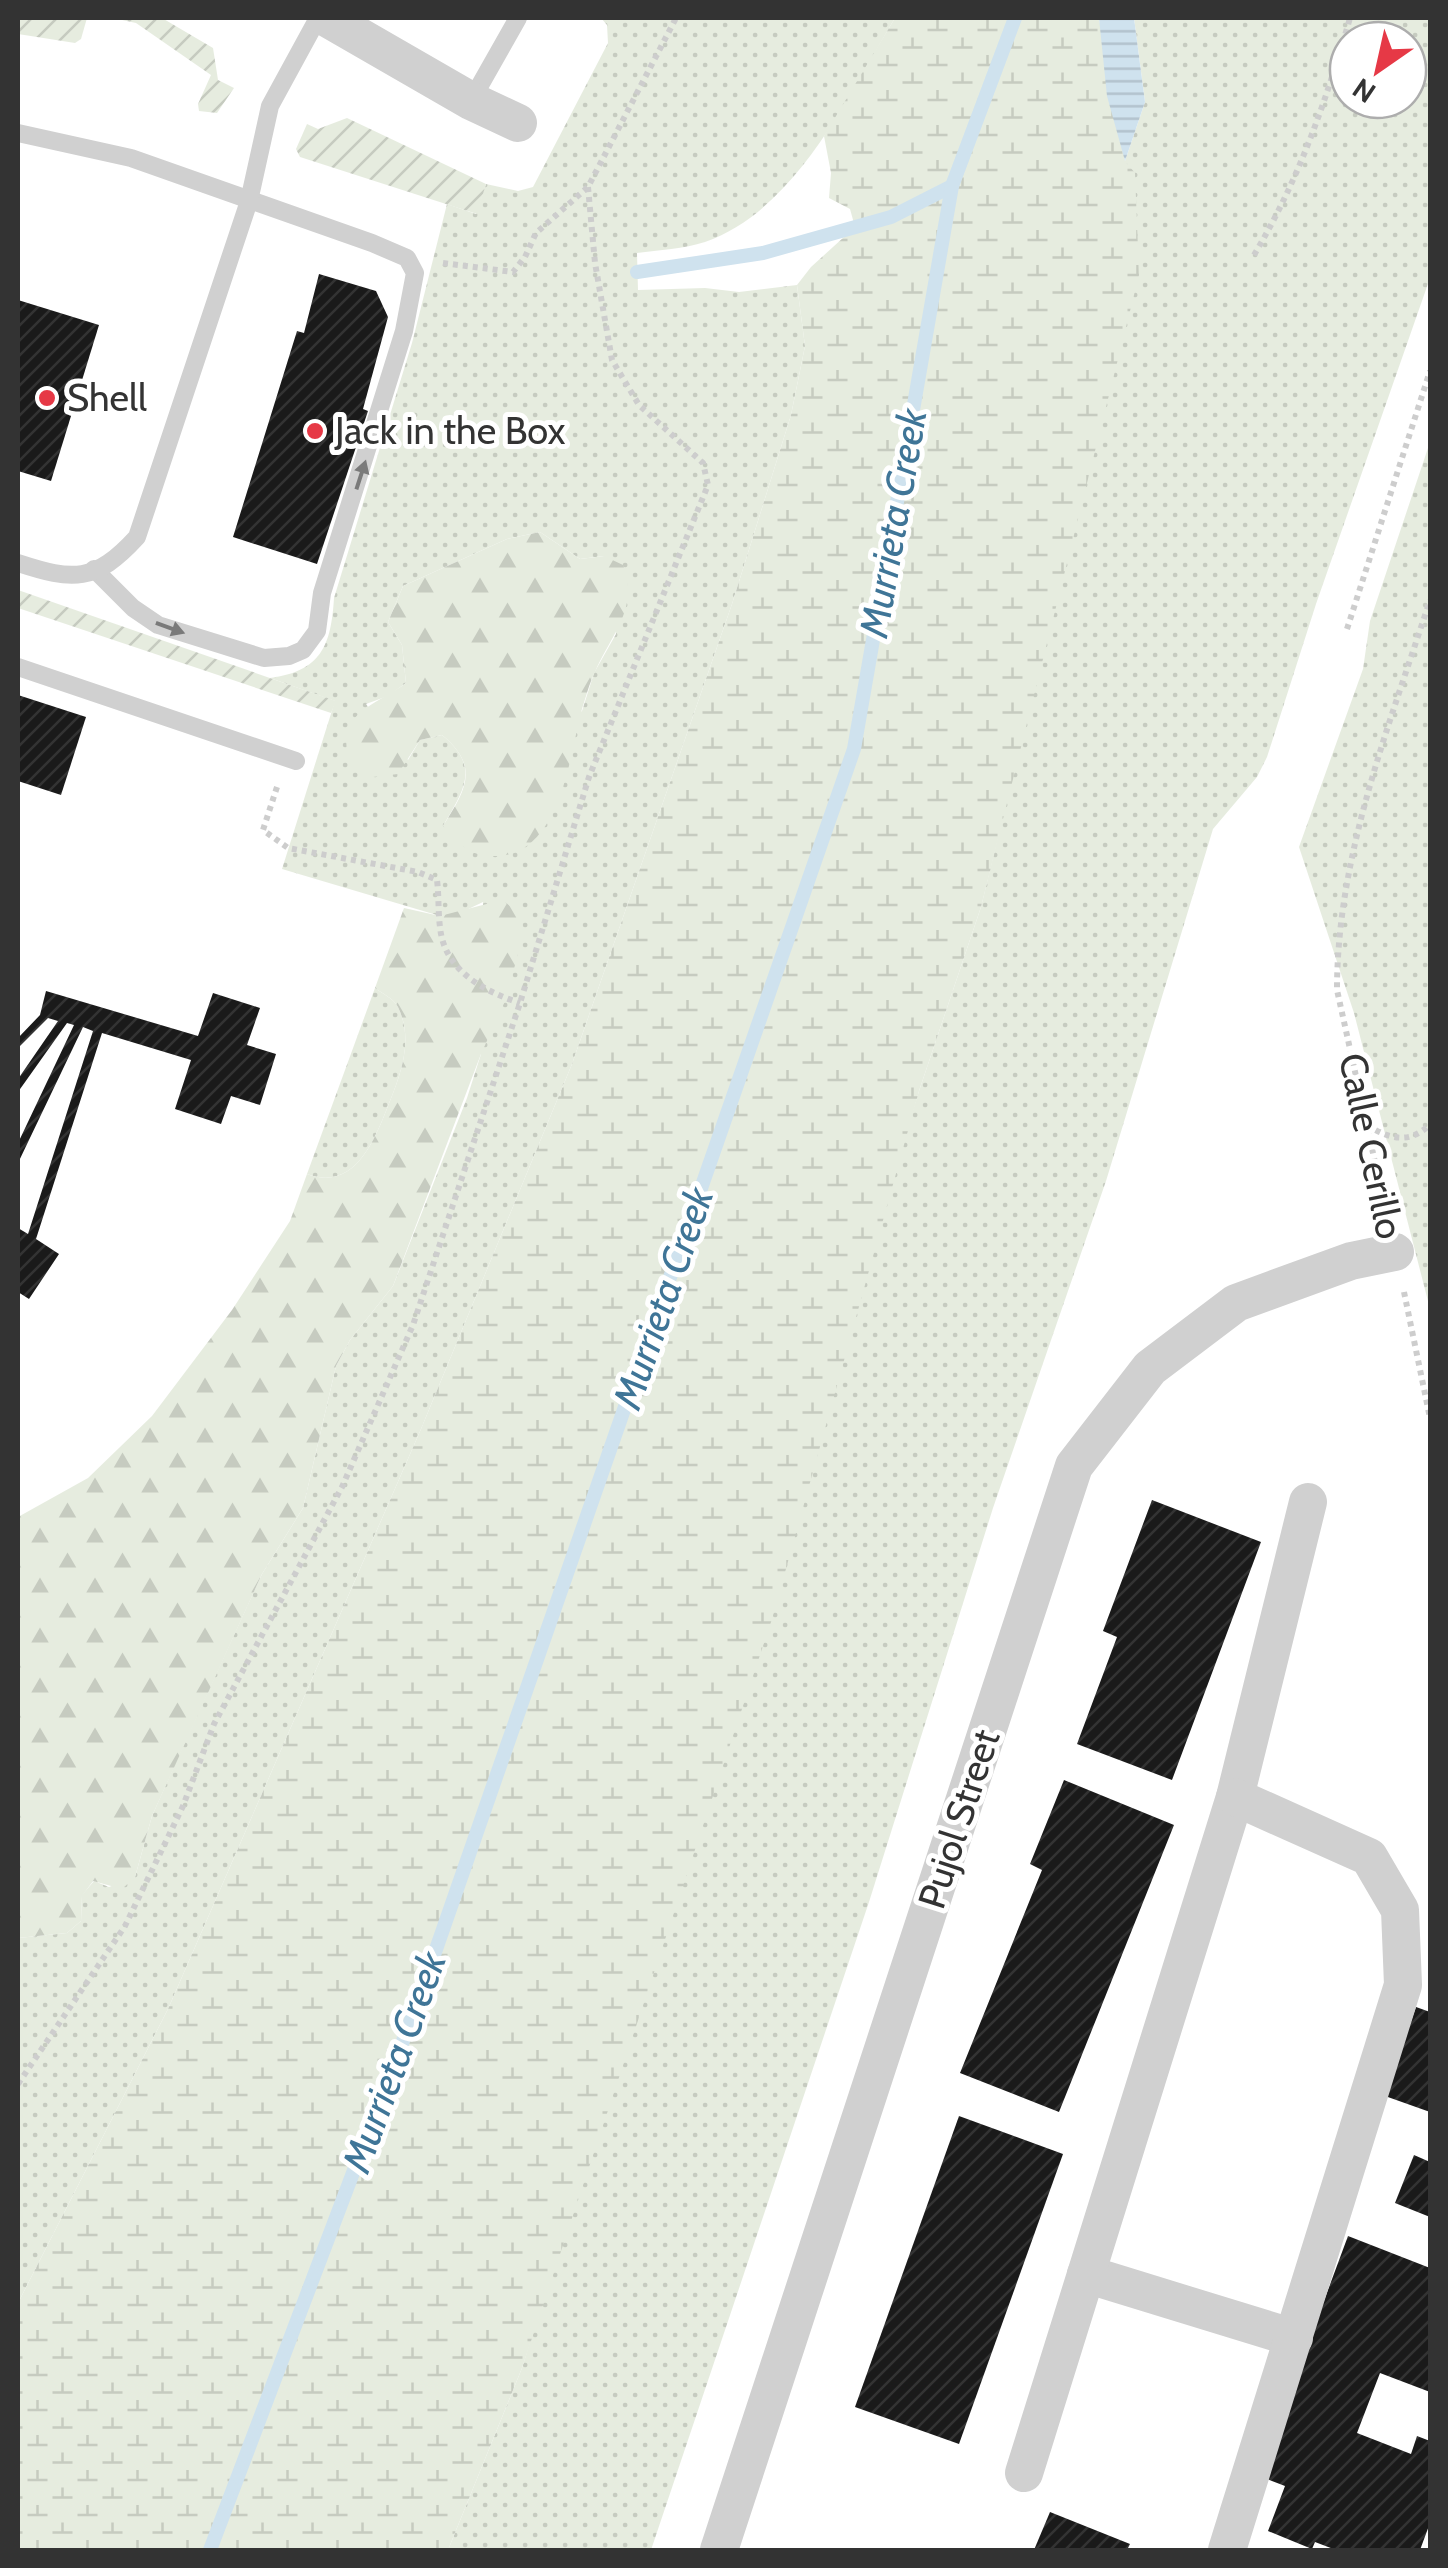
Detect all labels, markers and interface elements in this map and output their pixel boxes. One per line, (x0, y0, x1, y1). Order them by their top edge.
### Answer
north arrow (1328, 20, 1428, 120)
text: N (1346, 71, 1382, 110)
place label: Shell (67, 374, 147, 421)
marker: Shell (36, 387, 58, 409)
water label: Murrieta Creek (848, 403, 937, 642)
place label: Jack in the Box (334, 407, 566, 454)
marker: Jack in the Box (304, 420, 326, 442)
one-way arrow (355, 460, 370, 490)
one-way arrow (156, 621, 186, 636)
street label: Calle Cerillo (1329, 1049, 1414, 1243)
water label: Murrieta Creek (601, 1179, 724, 1416)
street label: Pujol Street (908, 1723, 1010, 1914)
water label: Murrieta Creek (331, 1943, 457, 2180)

